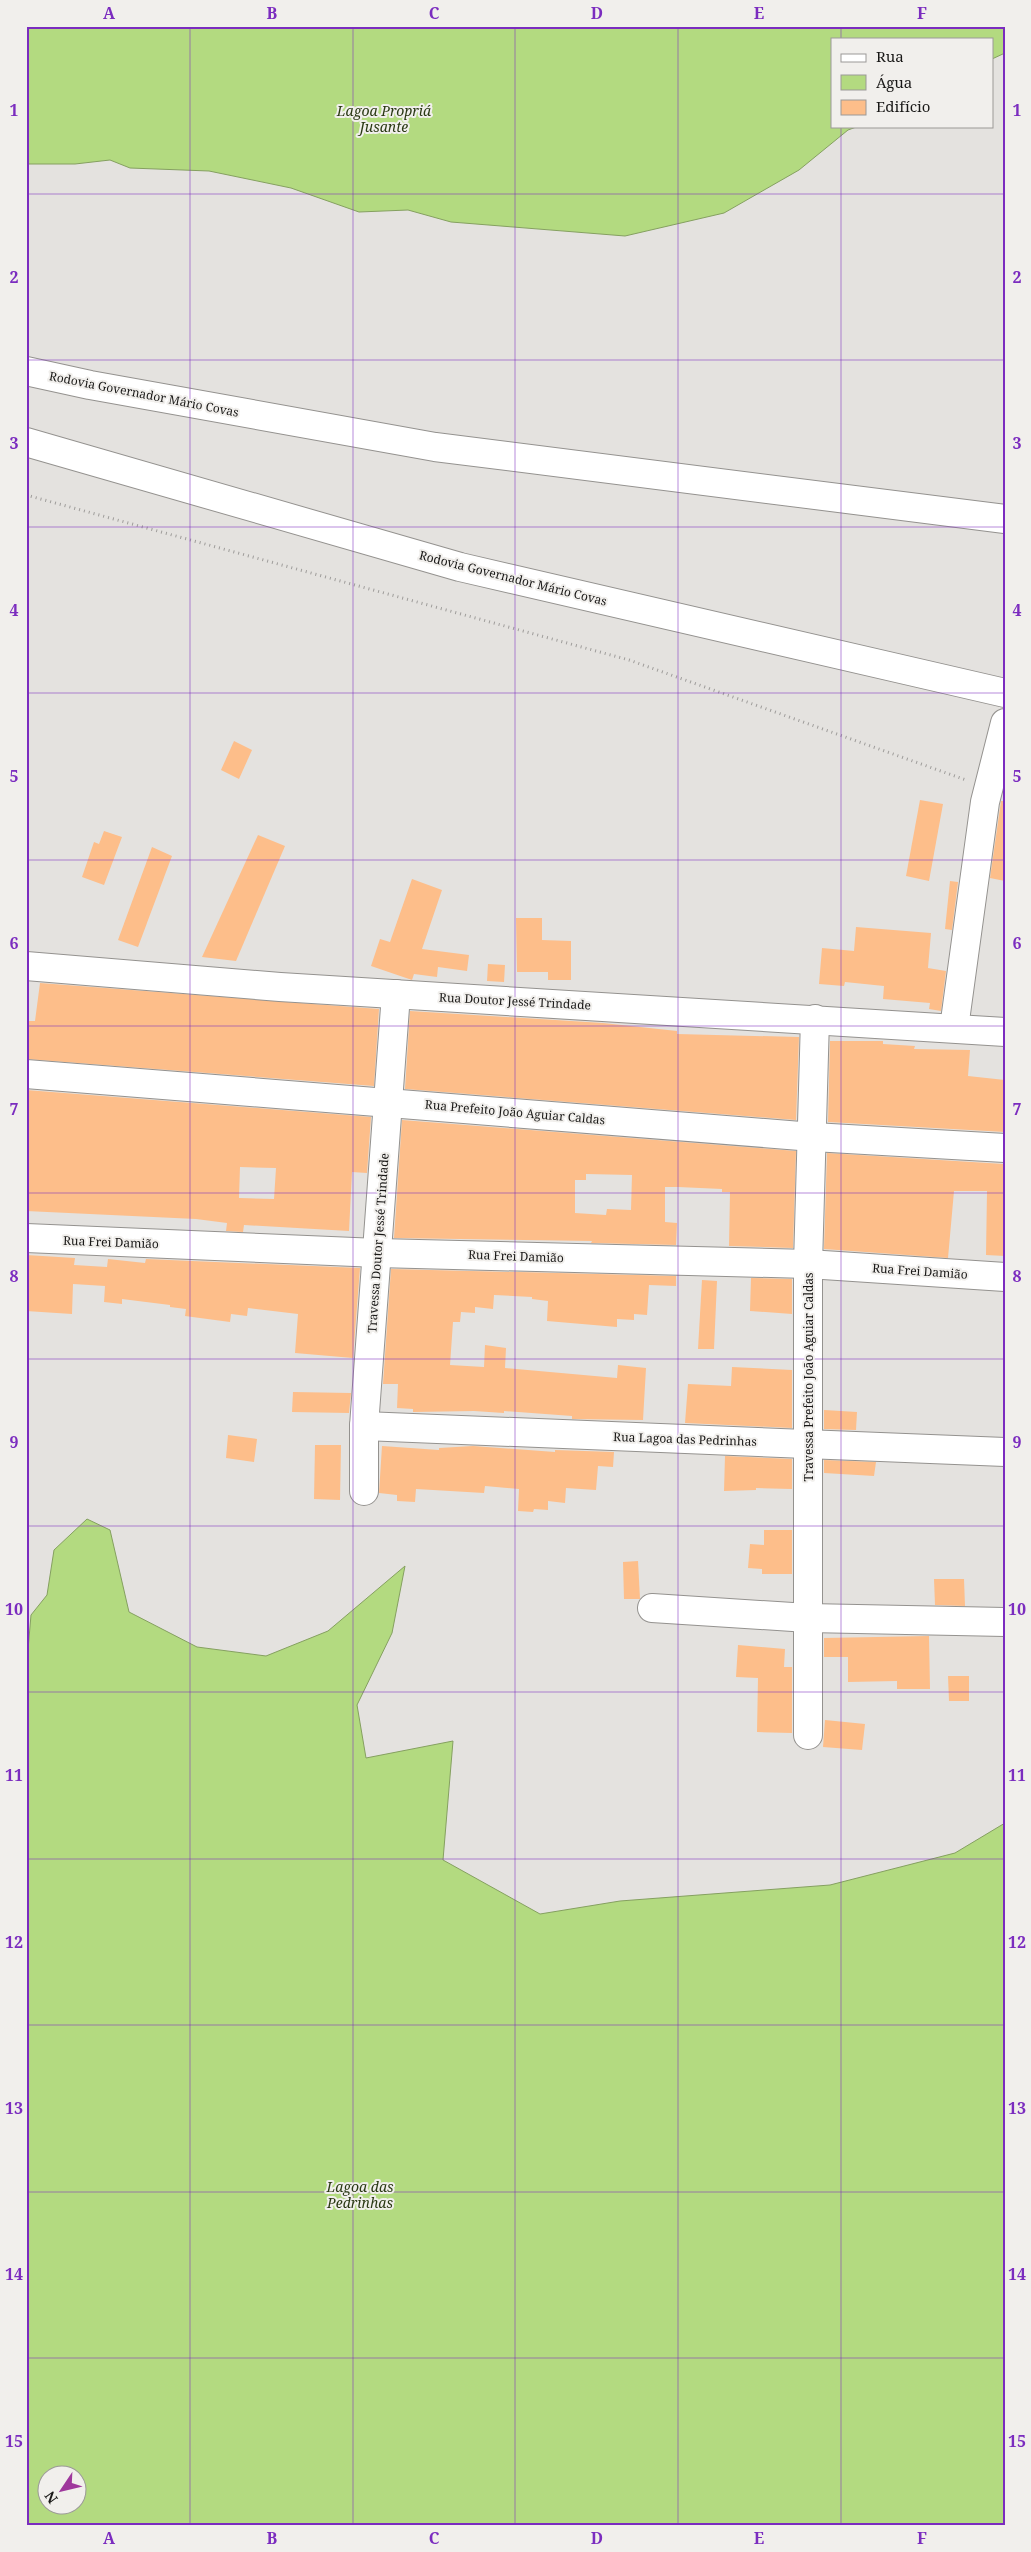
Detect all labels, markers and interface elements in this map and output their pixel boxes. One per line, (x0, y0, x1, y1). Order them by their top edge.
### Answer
text: A (103, 2, 116, 24)
text: B (267, 2, 278, 24)
text: C (429, 2, 440, 24)
text: D (591, 2, 603, 24)
text: E (754, 2, 764, 24)
text: F (917, 2, 927, 24)
legend (831, 38, 994, 128)
text: Rua (876, 46, 904, 66)
text: Água (876, 72, 912, 92)
text: Edifício (876, 96, 931, 116)
text: 1 (9, 99, 19, 121)
text: 1 (1012, 99, 1022, 121)
water label: Lagoa Propriá Jusante (336, 101, 432, 136)
text: 2 (9, 266, 19, 288)
text: 2 (1012, 266, 1022, 288)
street label: Rodovia Governador Mário Covas (48, 367, 240, 421)
text: 3 (9, 432, 19, 454)
text: 3 (1012, 432, 1022, 454)
street label: Rodovia Governador Mário Covas (417, 546, 609, 610)
text: 4 (9, 599, 19, 621)
text: 4 (1012, 599, 1022, 621)
text: 5 (9, 765, 19, 787)
text: 5 (1012, 765, 1022, 787)
text: 6 (9, 932, 19, 954)
text: 6 (1012, 932, 1022, 954)
street label: Rua Doutor Jessé Trindade (439, 989, 591, 1013)
street label: Rua Prefeito João Aguiar Caldas (424, 1096, 606, 1128)
text: 7 (9, 1098, 19, 1120)
text: 7 (1012, 1098, 1022, 1120)
street label: Travessa Doutor Jessé Trindade (363, 1152, 393, 1334)
street label: Rua Frei Damião (63, 1232, 159, 1252)
street label: Rua Frei Damião (468, 1246, 564, 1266)
street label: Rua Frei Damião (872, 1259, 968, 1283)
text: 8 (9, 1265, 19, 1287)
text: 8 (1012, 1265, 1022, 1287)
street label: Travessa Prefeito João Aguiar Caldas (800, 1273, 817, 1481)
street label: Rua Lagoa das Pedrinhas (613, 1428, 757, 1450)
text: 9 (9, 1431, 19, 1453)
text: 9 (1012, 1431, 1022, 1453)
text: 10 (5, 1598, 23, 1620)
text: 10 (1008, 1598, 1026, 1620)
text: 11 (5, 1764, 23, 1786)
text: 11 (1008, 1764, 1026, 1786)
text: 12 (5, 1931, 23, 1953)
text: 12 (1008, 1931, 1026, 1953)
text: 13 (5, 2097, 23, 2119)
text: 13 (1008, 2097, 1026, 2119)
water label: Lagoa das Pedrinhas (325, 2177, 394, 2212)
text: 14 (5, 2263, 23, 2285)
text: 14 (1008, 2263, 1026, 2285)
text: 15 (5, 2430, 23, 2452)
text: 15 (1008, 2430, 1026, 2452)
north arrow (38, 2464, 88, 2514)
text: N (40, 2488, 62, 2508)
text: A (103, 2527, 116, 2549)
text: B (267, 2527, 278, 2549)
text: C (429, 2527, 440, 2549)
text: D (591, 2527, 603, 2549)
text: E (754, 2527, 764, 2549)
text: F (917, 2527, 927, 2549)

